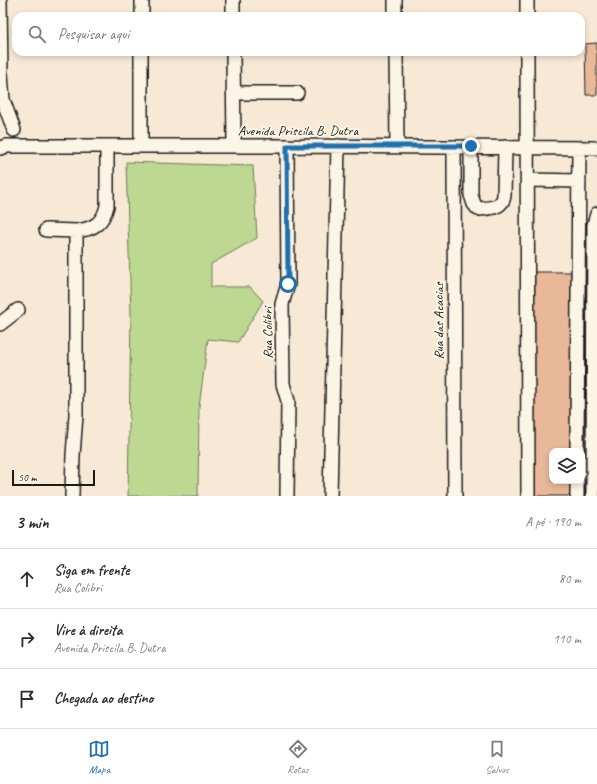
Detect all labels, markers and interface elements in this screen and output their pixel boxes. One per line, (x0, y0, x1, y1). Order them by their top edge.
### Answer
search box (12, 12, 585, 56)
icon: search (26, 23, 48, 45)
text: Pesquisar aqui (58, 25, 129, 44)
street label: Avenida Priscila B. Dutra (238, 122, 359, 139)
route end (462, 137, 480, 155)
route start (279, 275, 297, 293)
street label: Rua das Acacias (430, 281, 447, 360)
street label: Rua Colibri (259, 305, 276, 359)
map controls (549, 448, 585, 484)
button: layers (549, 448, 585, 484)
scale bar (12, 468, 95, 487)
text: 50 m (18, 470, 37, 484)
text: 3 min (16, 512, 49, 533)
text: A pé · 190 m (525, 514, 581, 530)
text: Siga em frente (54, 561, 130, 580)
icon: ahead (16, 568, 38, 590)
text: 80 m (559, 571, 581, 587)
text: Rua Colibri (54, 580, 102, 596)
text: Vire à direita (54, 621, 123, 640)
icon: right (16, 628, 38, 650)
text: 110 m (553, 631, 581, 647)
text: Avenida Priscila B. Dutra (54, 640, 165, 656)
icon: arrive (16, 688, 38, 710)
text: Chegada ao destino (54, 689, 153, 708)
tab: Mapa (88, 738, 110, 776)
tab: Rotas (287, 738, 309, 776)
tab: Salvos (485, 738, 509, 776)

